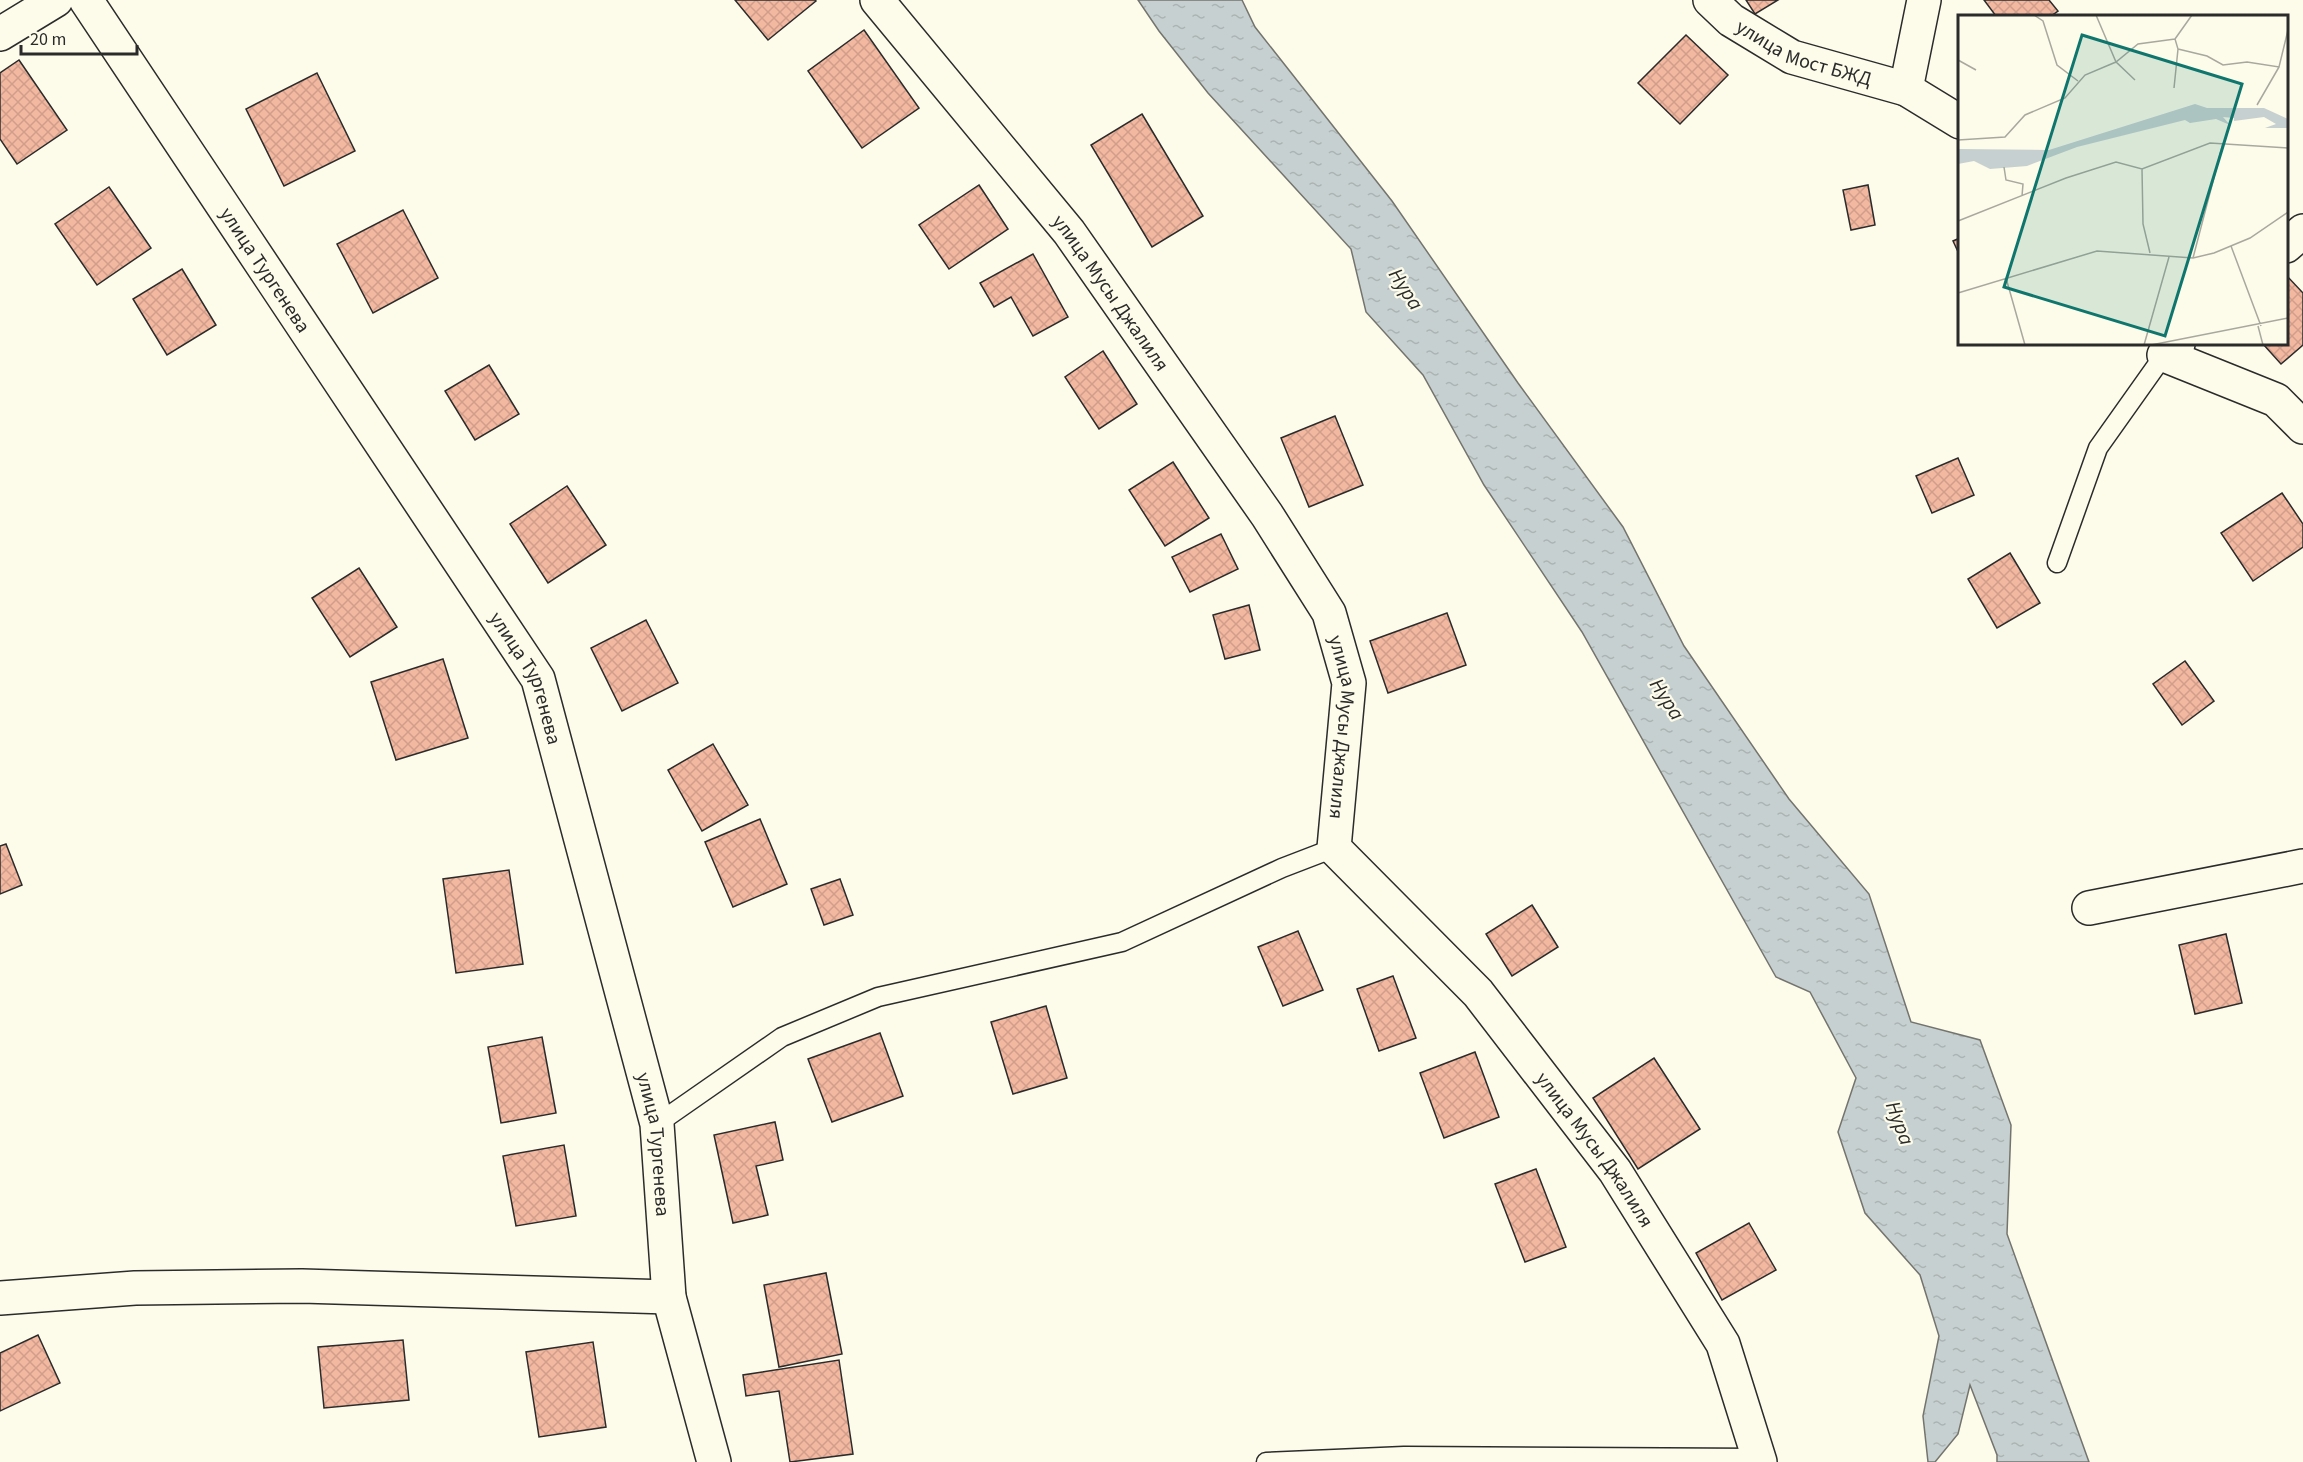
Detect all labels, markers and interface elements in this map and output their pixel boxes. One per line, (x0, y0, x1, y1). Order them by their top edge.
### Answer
street label: улица Мост БЖД (1730, 13, 1875, 94)
inset map (1958, 15, 2288, 345)
scale bar (21, 18, 136, 56)
text: 20 m (30, 27, 66, 52)
street label: улица Тургенева (213, 202, 317, 339)
street label: улица Мусы Джалиля (1045, 209, 1175, 377)
water label: Нура (1381, 262, 1431, 316)
street label: улица Тургенева (482, 606, 568, 748)
street label: улица Мусы Джалиля (1321, 632, 1362, 820)
water label: Нура (1642, 672, 1692, 726)
street label: улица Мусы Джалиля (1529, 1066, 1660, 1233)
street label: улица Тургенева (629, 1069, 676, 1217)
water label: Нура (1878, 1097, 1922, 1149)

